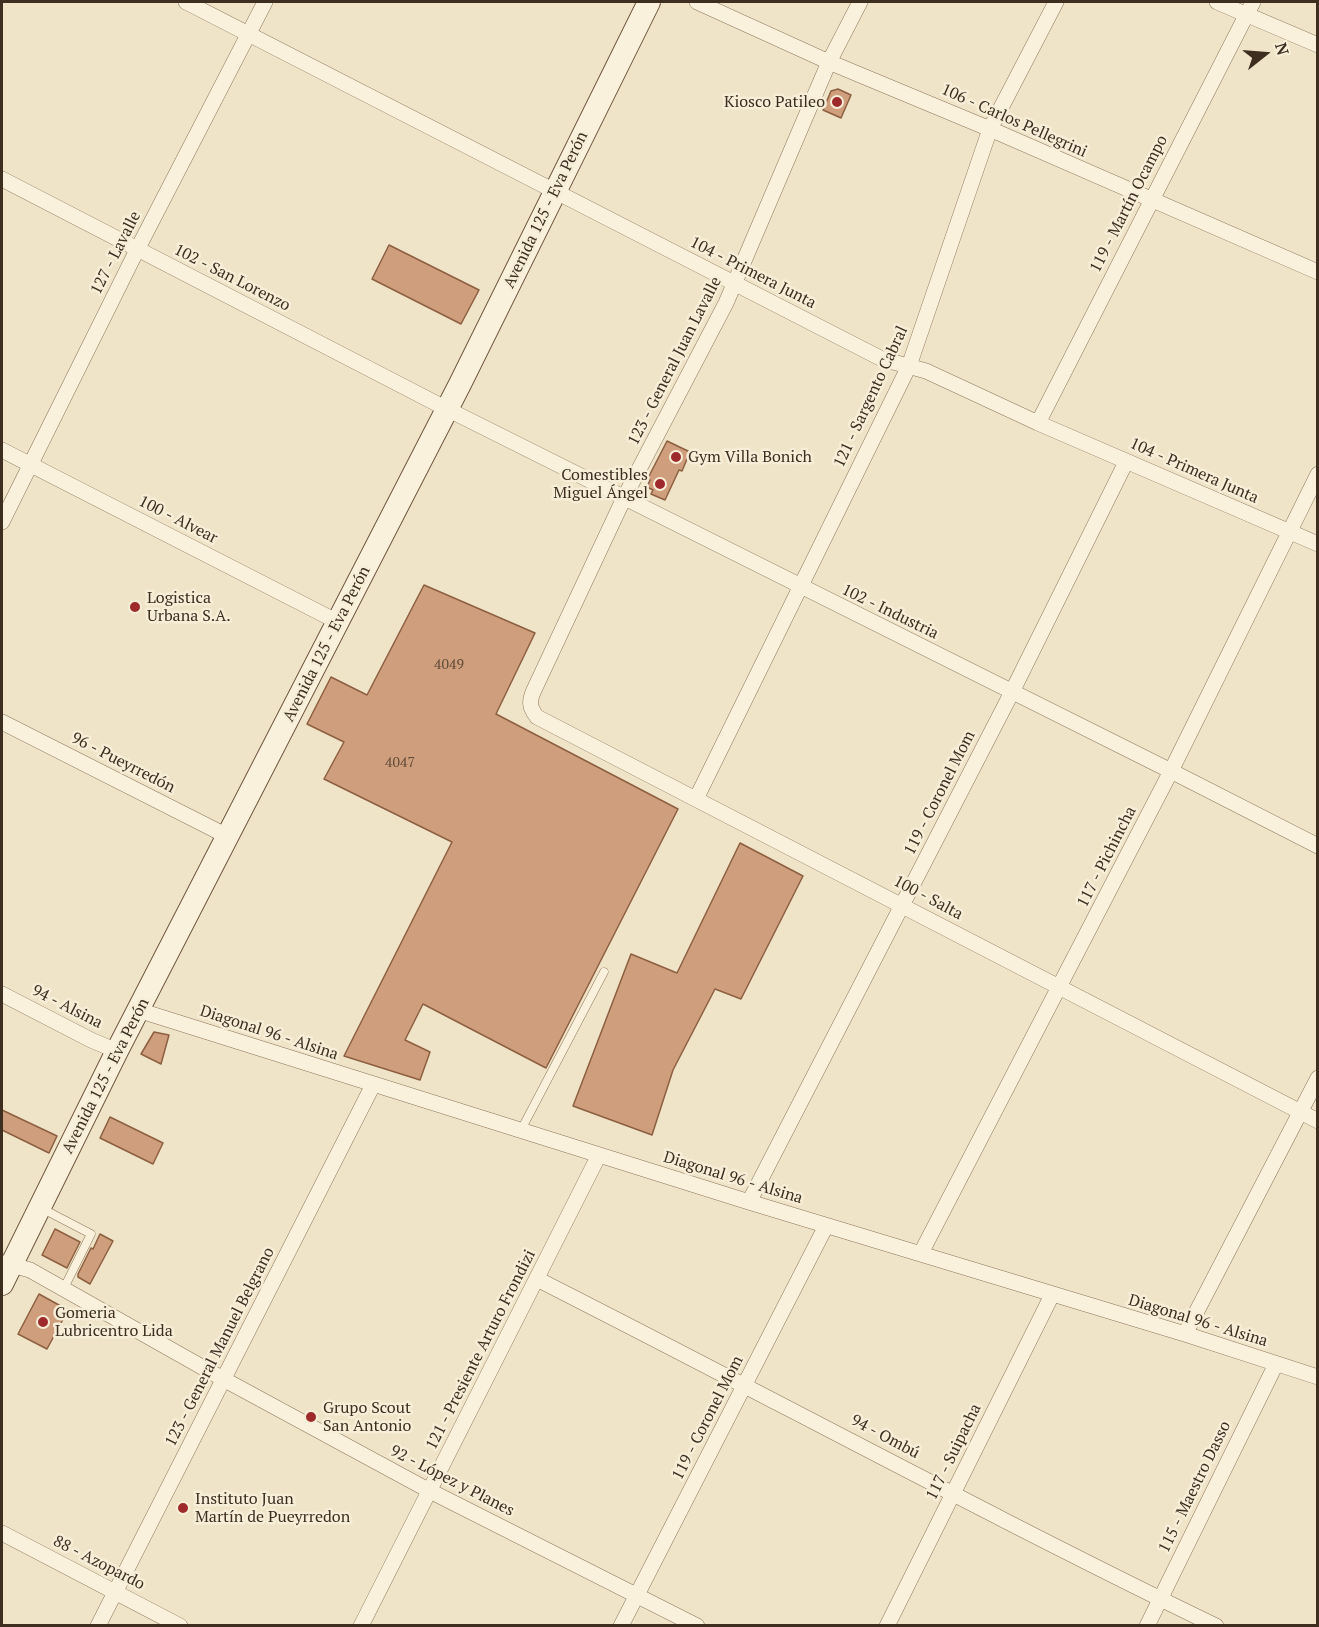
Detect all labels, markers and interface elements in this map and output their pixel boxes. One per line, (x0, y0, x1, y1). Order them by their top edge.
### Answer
north arrow (1235, 24, 1295, 84)
text: N (1270, 40, 1295, 58)
street label: 106 - Carlos Pellegrini (938, 80, 1090, 162)
place label: Kiosco Patileo (724, 92, 825, 112)
marker: Kiosco Patileo (830, 95, 844, 109)
street label: Avenida 125 - Eva Perón (500, 129, 592, 291)
street label: 119 - Martín Ocampo (1086, 132, 1172, 276)
street label: 127 - Lavalle (87, 208, 145, 298)
street label: 104 - Primera Junta (687, 233, 819, 313)
street label: 102 - San Lorenzo (171, 240, 293, 316)
street label: 123 - General Juan Lavalle (624, 274, 726, 448)
street label: 121 - Sargento Cabral (830, 323, 912, 471)
street label: 104 - Primera Junta (1127, 434, 1261, 508)
place label: Gym Villa Bonich (688, 447, 812, 467)
marker: Gym Villa Bonich (669, 450, 683, 464)
place label: Comestibles Miguel Ángel (553, 465, 648, 503)
marker: Comestibles Miguel Ángel (653, 477, 667, 491)
street label: 100 - Alvear (135, 492, 221, 548)
street label: Avenida 125 - Eva Perón (279, 563, 375, 725)
street label: 102 - Industria (838, 580, 942, 644)
place label: Logistica Urbana S.A. (147, 588, 231, 626)
marker: Logistica Urbana S.A. (128, 600, 142, 614)
house number: 4049 (434, 657, 464, 673)
street label: 119 - Coronel Mom (900, 728, 980, 858)
street label: 96 - Pueyrredón (68, 729, 178, 797)
house number: 4047 (385, 755, 415, 771)
street label: 117 - Pichincha (1073, 803, 1141, 911)
street label: 100 - Salta (890, 872, 966, 924)
street label: 94 - Alsina (28, 981, 106, 1033)
street label: Avenida 125 - Eva Perón (58, 995, 154, 1157)
street label: Diagonal 96 - Alsina (197, 1002, 341, 1064)
street label: Diagonal 96 - Alsina (661, 1148, 805, 1208)
street label: 123 - General Manuel Belgrano (161, 1244, 279, 1450)
street label: 121 - Presiente Arturo Frondizi (422, 1247, 540, 1453)
street label: Diagonal 96 - Alsina (1126, 1291, 1270, 1351)
place label: Gomeria Lubricentro Lida (55, 1303, 173, 1341)
marker: Gomeria Lubricentro Lida (36, 1315, 50, 1329)
street label: 119 - Coronel Mom (668, 1353, 748, 1483)
place label: Grupo Scout San Antonio (323, 1398, 411, 1436)
street label: 117 - Suipacha (922, 1401, 986, 1503)
marker: Grupo Scout San Antonio (304, 1410, 318, 1424)
street label: 94 - Ombú (847, 1411, 923, 1463)
street label: 115 - Maestro Dasso (1155, 1418, 1235, 1556)
street label: 92 - López y Planes (387, 1441, 517, 1521)
place label: Instituto Juan Martín de Pueyrredon (195, 1489, 350, 1527)
marker: Instituto Juan Martín de Pueyrredon (176, 1501, 190, 1515)
street label: 88 - Azopardo (50, 1532, 148, 1594)

